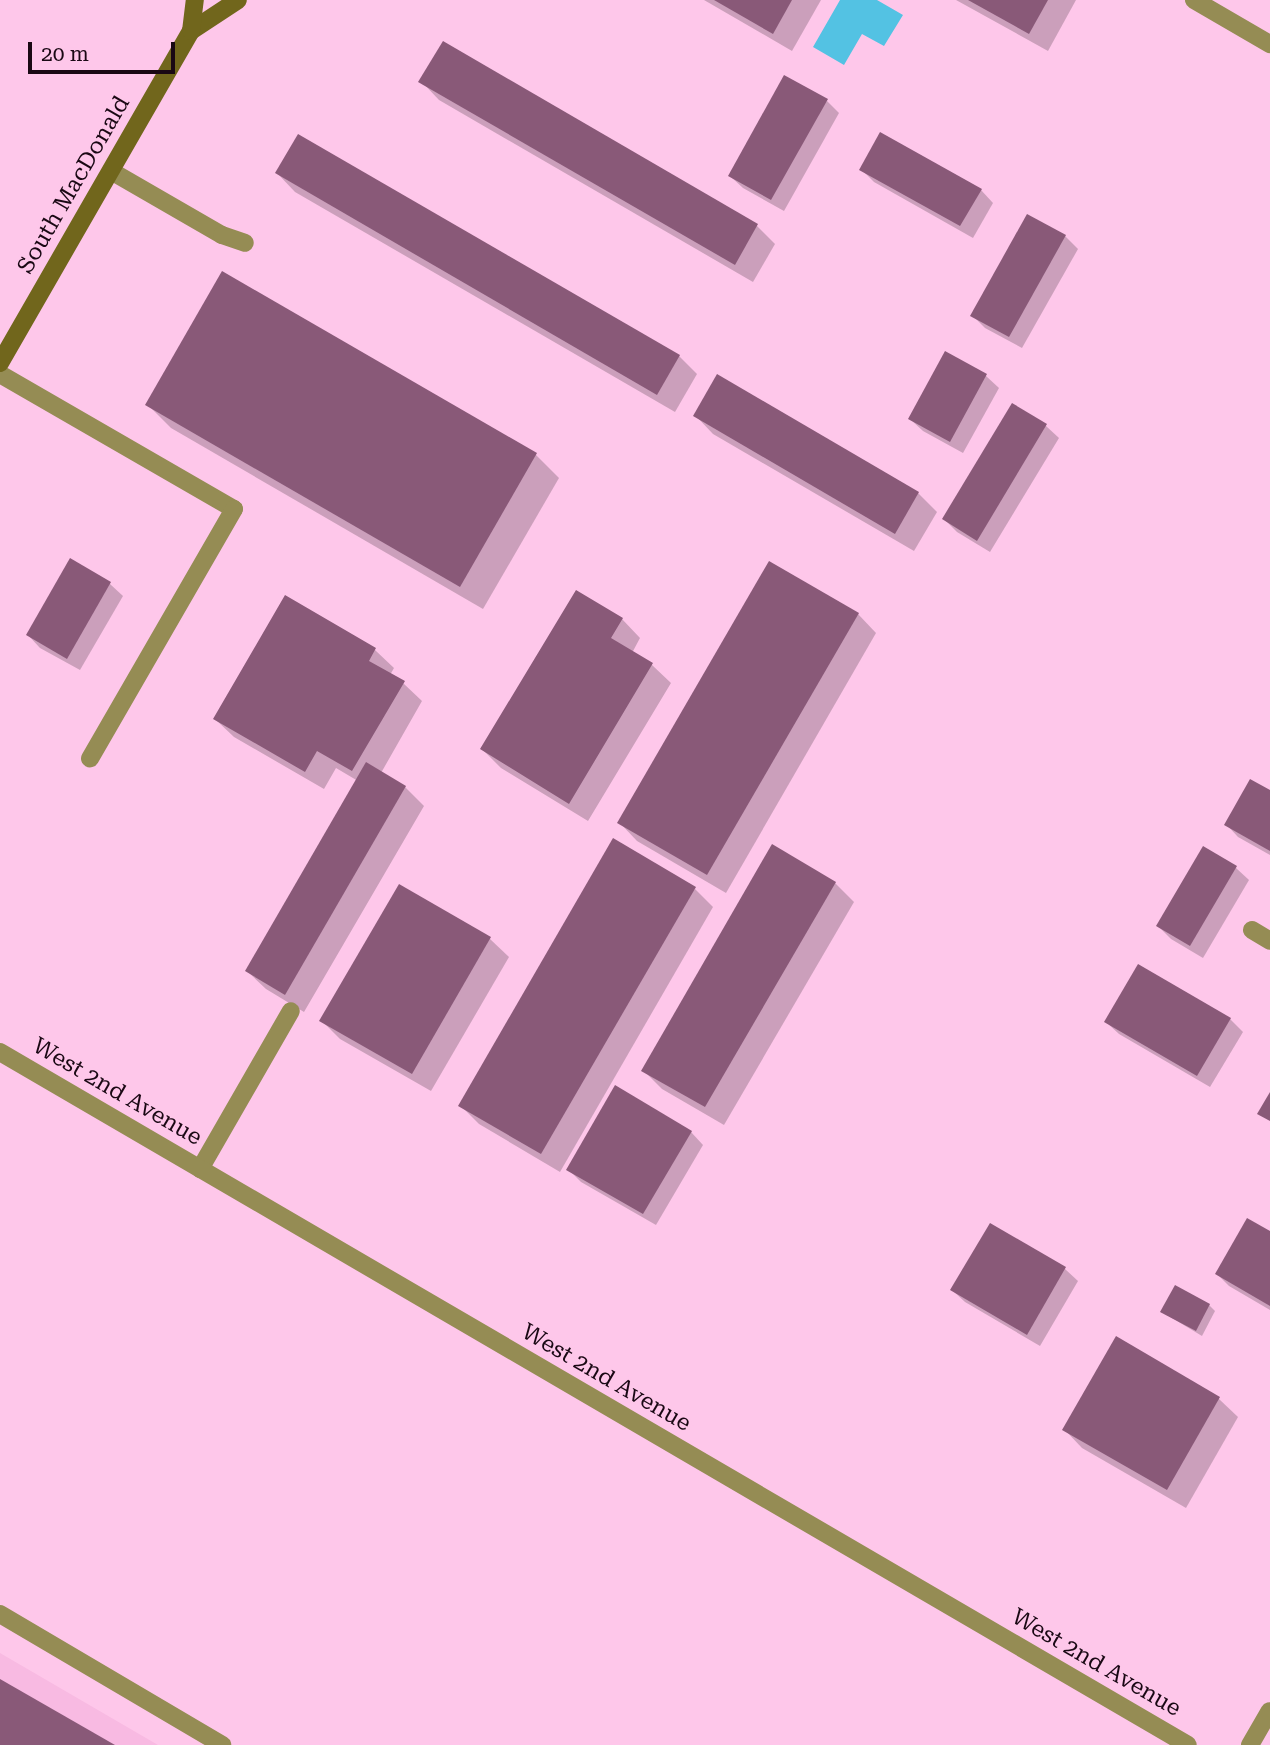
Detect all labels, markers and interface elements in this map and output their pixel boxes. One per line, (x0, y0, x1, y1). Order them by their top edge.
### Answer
scale bar (32, 28, 178, 72)
text: 20 m (41, 42, 89, 66)
street label: South MacDonald (12, 91, 136, 279)
street label: West 2nd Avenue (27, 1032, 207, 1152)
street label: West 2nd Avenue (516, 1318, 696, 1438)
street label: West 2nd Avenue (1006, 1603, 1186, 1723)

